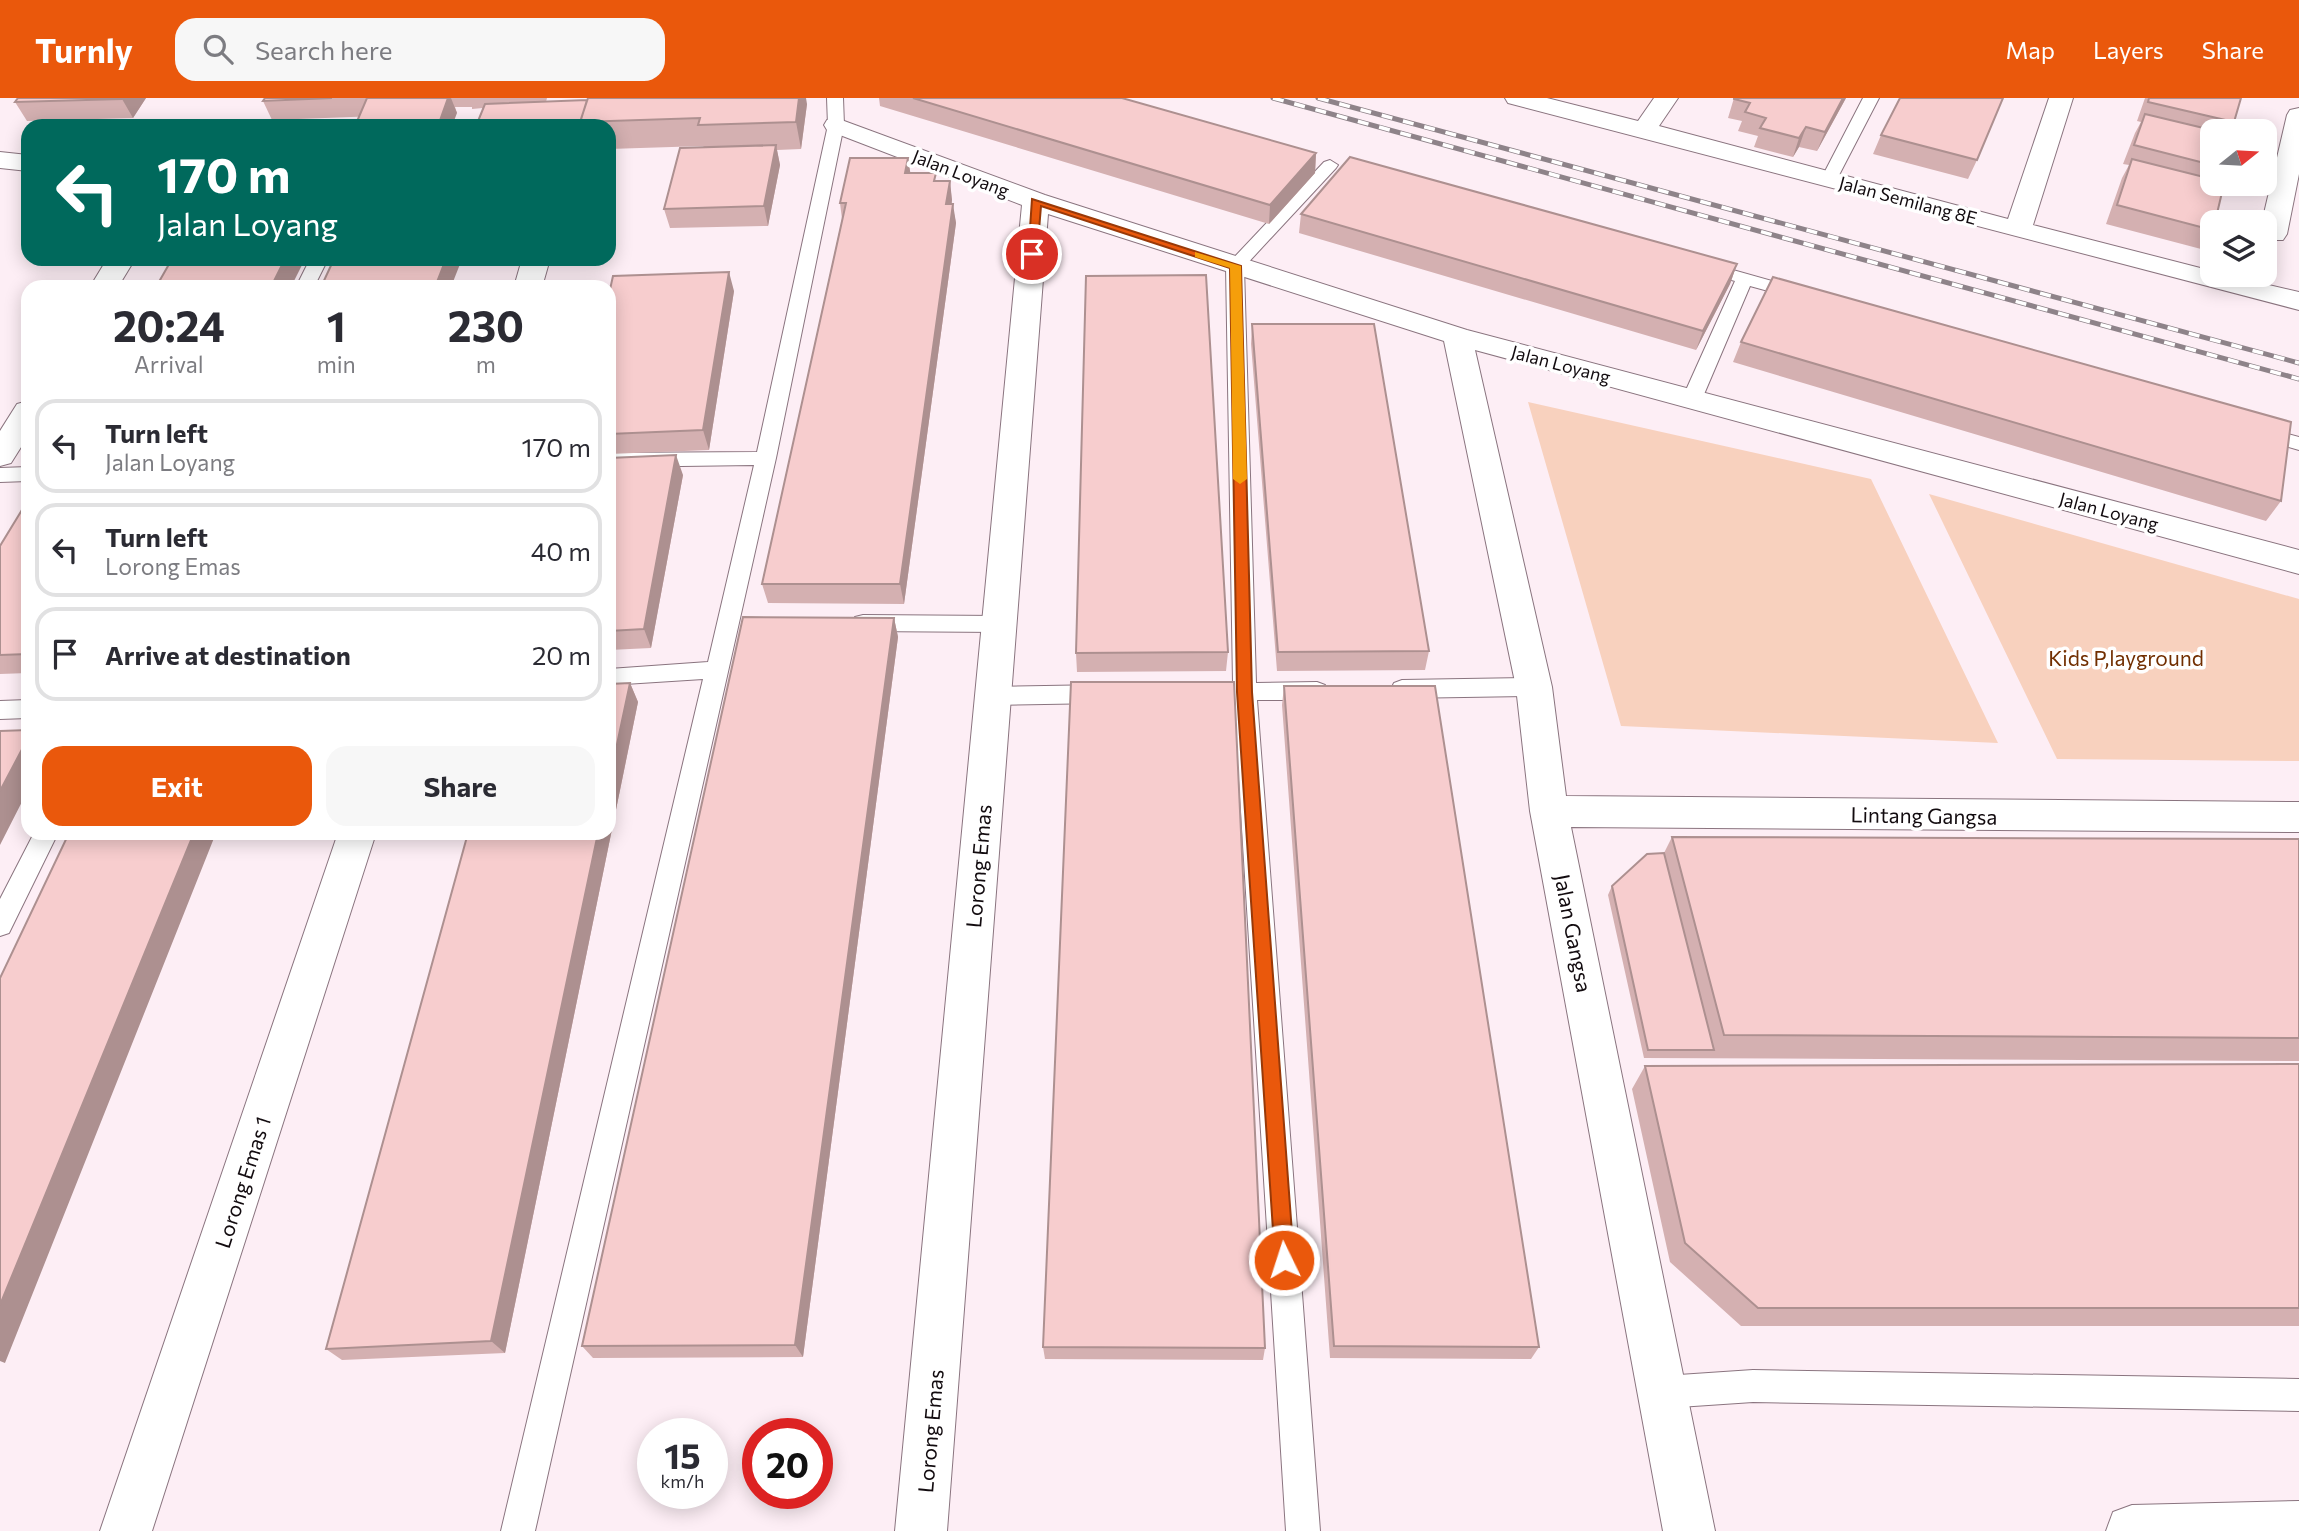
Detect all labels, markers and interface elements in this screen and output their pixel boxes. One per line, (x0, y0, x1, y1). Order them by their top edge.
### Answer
search box (175, 18, 665, 81)
text: Turnly (35, 29, 133, 70)
icon: search (199, 30, 237, 68)
text: Search here (255, 34, 392, 65)
text: Map (2006, 35, 2055, 64)
text: Layers (2093, 35, 2164, 64)
text: Share (2202, 35, 2264, 64)
north arrow (2200, 119, 2277, 196)
map controls (2200, 119, 2277, 287)
text: 170 m (157, 143, 290, 203)
street label: Jalan Loyang (910, 144, 1013, 202)
icon: left (42, 147, 133, 238)
street label: Jalan Semilang 8E (1837, 171, 1979, 229)
text: Jalan Loyang (157, 203, 338, 243)
button: layers (2200, 210, 2277, 287)
pin (1002, 224, 1062, 284)
icon: arrive (1013, 235, 1051, 273)
text: 20:24 (113, 299, 225, 351)
text: 1 (327, 299, 346, 351)
text: 230 (448, 299, 524, 351)
street label: Jalan Loyang (1509, 340, 1613, 388)
text: Arrival (134, 350, 204, 378)
text: min (317, 350, 356, 378)
text: m (476, 350, 496, 378)
text: Turn left (105, 417, 208, 448)
icon: left (46, 427, 84, 465)
text: 170 m (522, 431, 591, 462)
text: Jalan Loyang (105, 448, 235, 476)
street label: Jalan Loyang (2057, 487, 2161, 535)
text: Turn left (105, 521, 208, 552)
icon: left (46, 531, 84, 569)
text: 40 m (531, 535, 591, 566)
text: Lorong Emas (105, 552, 241, 580)
icon: arrive (46, 635, 84, 673)
text: Arrive at destination (105, 639, 351, 670)
text: 20 m (532, 639, 591, 670)
park label: Kids P,layground (2048, 645, 2204, 670)
button: Exit (42, 746, 312, 826)
button: Share (326, 746, 595, 826)
street label: Lintang Gangsa (1850, 801, 1998, 829)
street label: Lorong Emas (960, 803, 996, 929)
street label: Jalan Gangsa (1550, 872, 1598, 994)
street label: Lorong Emas 1 (209, 1113, 275, 1251)
position arrow (1247, 1223, 1321, 1297)
street label: Lorong Emas (912, 1368, 948, 1494)
speed limit sign: 20 (742, 1418, 833, 1509)
text: 15 (664, 1433, 701, 1476)
text: km/h (661, 1470, 704, 1492)

